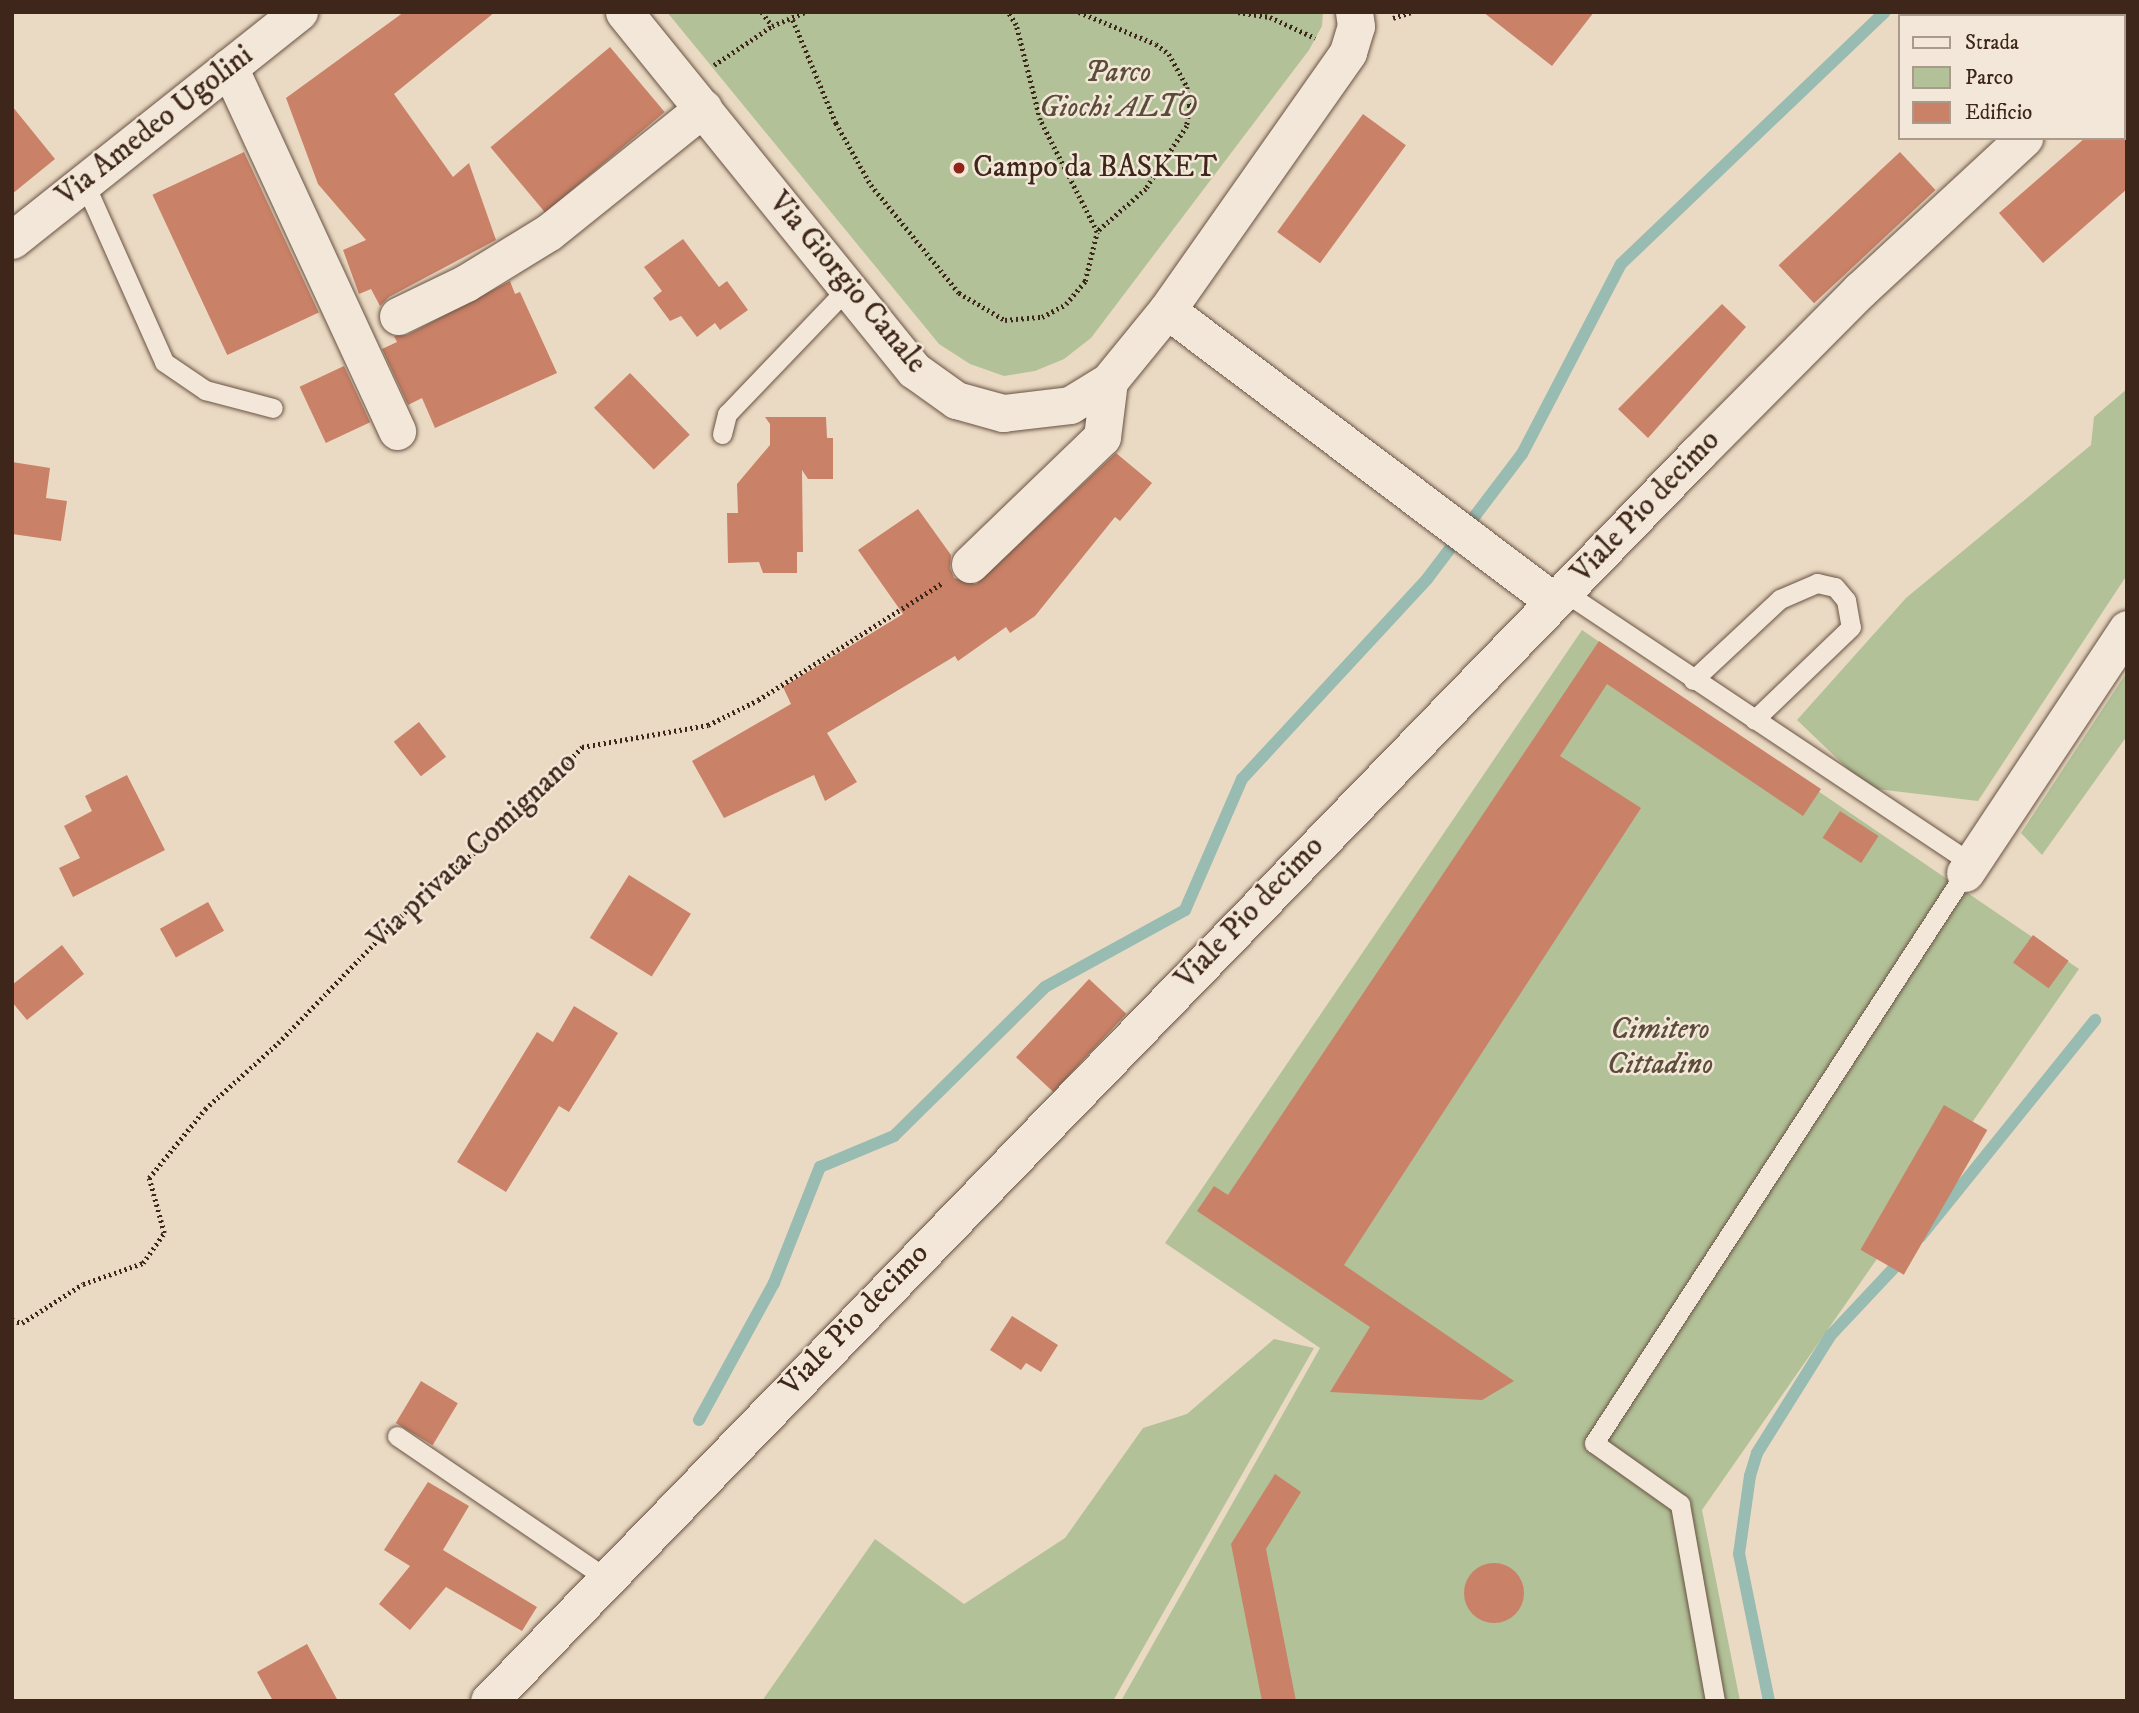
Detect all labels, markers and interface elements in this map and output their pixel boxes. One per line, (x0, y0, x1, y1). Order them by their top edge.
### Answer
legend (1898, 14, 2125, 140)
text: Strada (1965, 30, 2019, 56)
street label: Via Amedeo Ugolini (49, 38, 261, 214)
park label: Parco Giochi ALTO (1039, 55, 1197, 125)
text: Parco (1965, 65, 2013, 91)
text: Edificio (1965, 100, 2032, 126)
place label: Campo da BASKET (973, 150, 1217, 186)
marker: Campo da BASKET (951, 160, 967, 176)
street label: Via Giorgio Canale (761, 185, 933, 381)
street label: Viale Pio decimo (1564, 423, 1728, 591)
street label: Via privata Comignano (361, 745, 585, 957)
street label: Viale Pio decimo (1168, 829, 1332, 997)
park label: Cimitero Cittadino (1607, 1012, 1713, 1082)
street label: Viale Pio decimo (773, 1236, 937, 1404)

